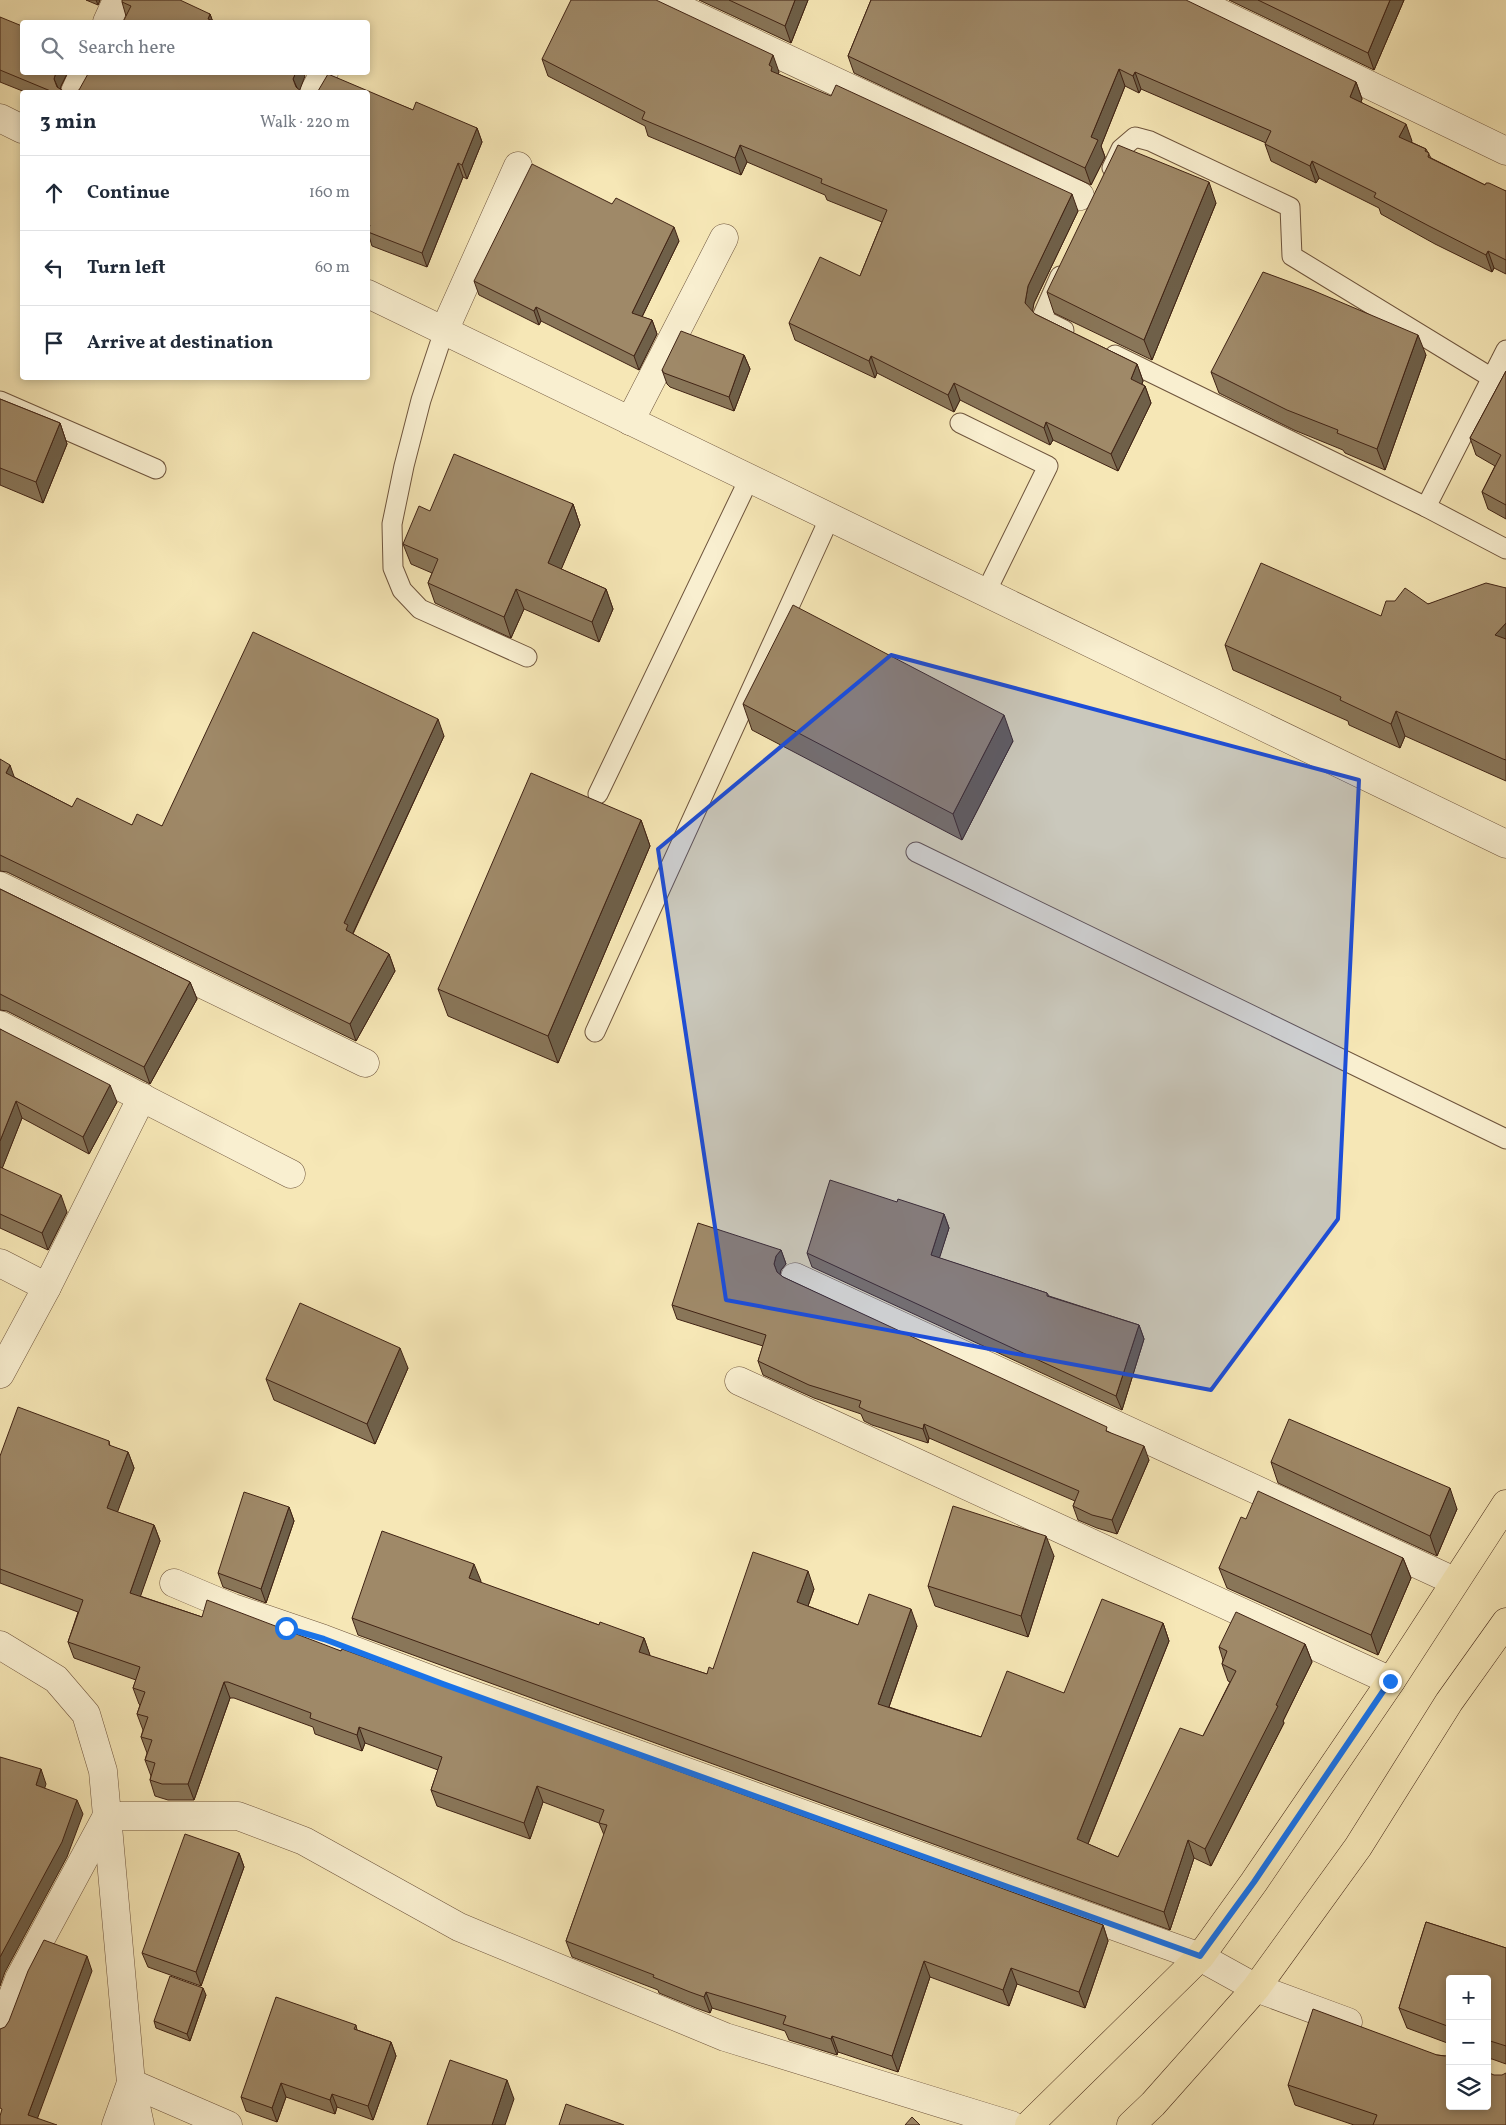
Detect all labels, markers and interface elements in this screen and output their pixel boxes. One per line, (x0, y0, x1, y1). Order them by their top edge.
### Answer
search box (20, 20, 370, 75)
icon: search (38, 34, 66, 62)
text: Search here (78, 35, 175, 61)
text: 3 min (40, 108, 96, 137)
text: Walk · 220 m (260, 112, 350, 134)
icon: ahead (40, 179, 68, 207)
text: Continue (87, 180, 170, 206)
text: 160 m (309, 182, 350, 204)
icon: left (40, 254, 68, 282)
text: Turn left (87, 255, 166, 281)
text: 60 m (315, 257, 350, 279)
icon: arrive (40, 329, 68, 357)
text: Arrive at destination (87, 330, 273, 356)
route start (275, 1617, 298, 1640)
route end (1379, 1670, 1402, 1693)
map controls (1446, 1975, 1491, 2110)
button: + (1446, 1975, 1491, 2020)
button: − (1446, 2020, 1491, 2065)
button: layers (1446, 2065, 1491, 2110)

